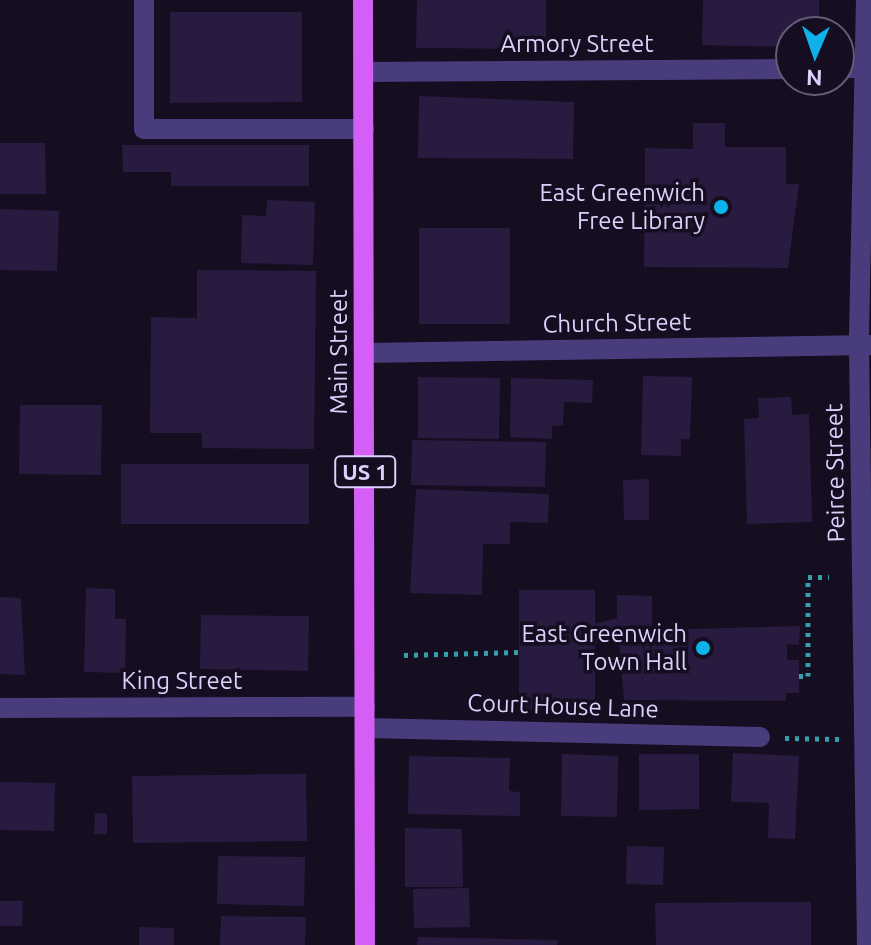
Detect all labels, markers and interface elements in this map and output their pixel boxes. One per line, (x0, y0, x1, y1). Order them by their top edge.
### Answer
north arrow (775, 16, 855, 96)
street label: Armory Street (500, 30, 654, 58)
text: N (806, 66, 823, 91)
place label: East Greenwich Free Library (539, 179, 705, 235)
marker: East Greenwich Free Library (712, 198, 730, 216)
street label: Main Street (325, 289, 353, 415)
street label: Church Street (542, 307, 692, 339)
street label: Peirce Street (819, 403, 851, 543)
road number: US 1 (333, 454, 397, 490)
place label: East Greenwich Town Hall (521, 620, 687, 676)
marker: East Greenwich Town Hall (694, 639, 712, 657)
street label: King Street (122, 667, 242, 695)
street label: Court House Lane (467, 688, 659, 724)

